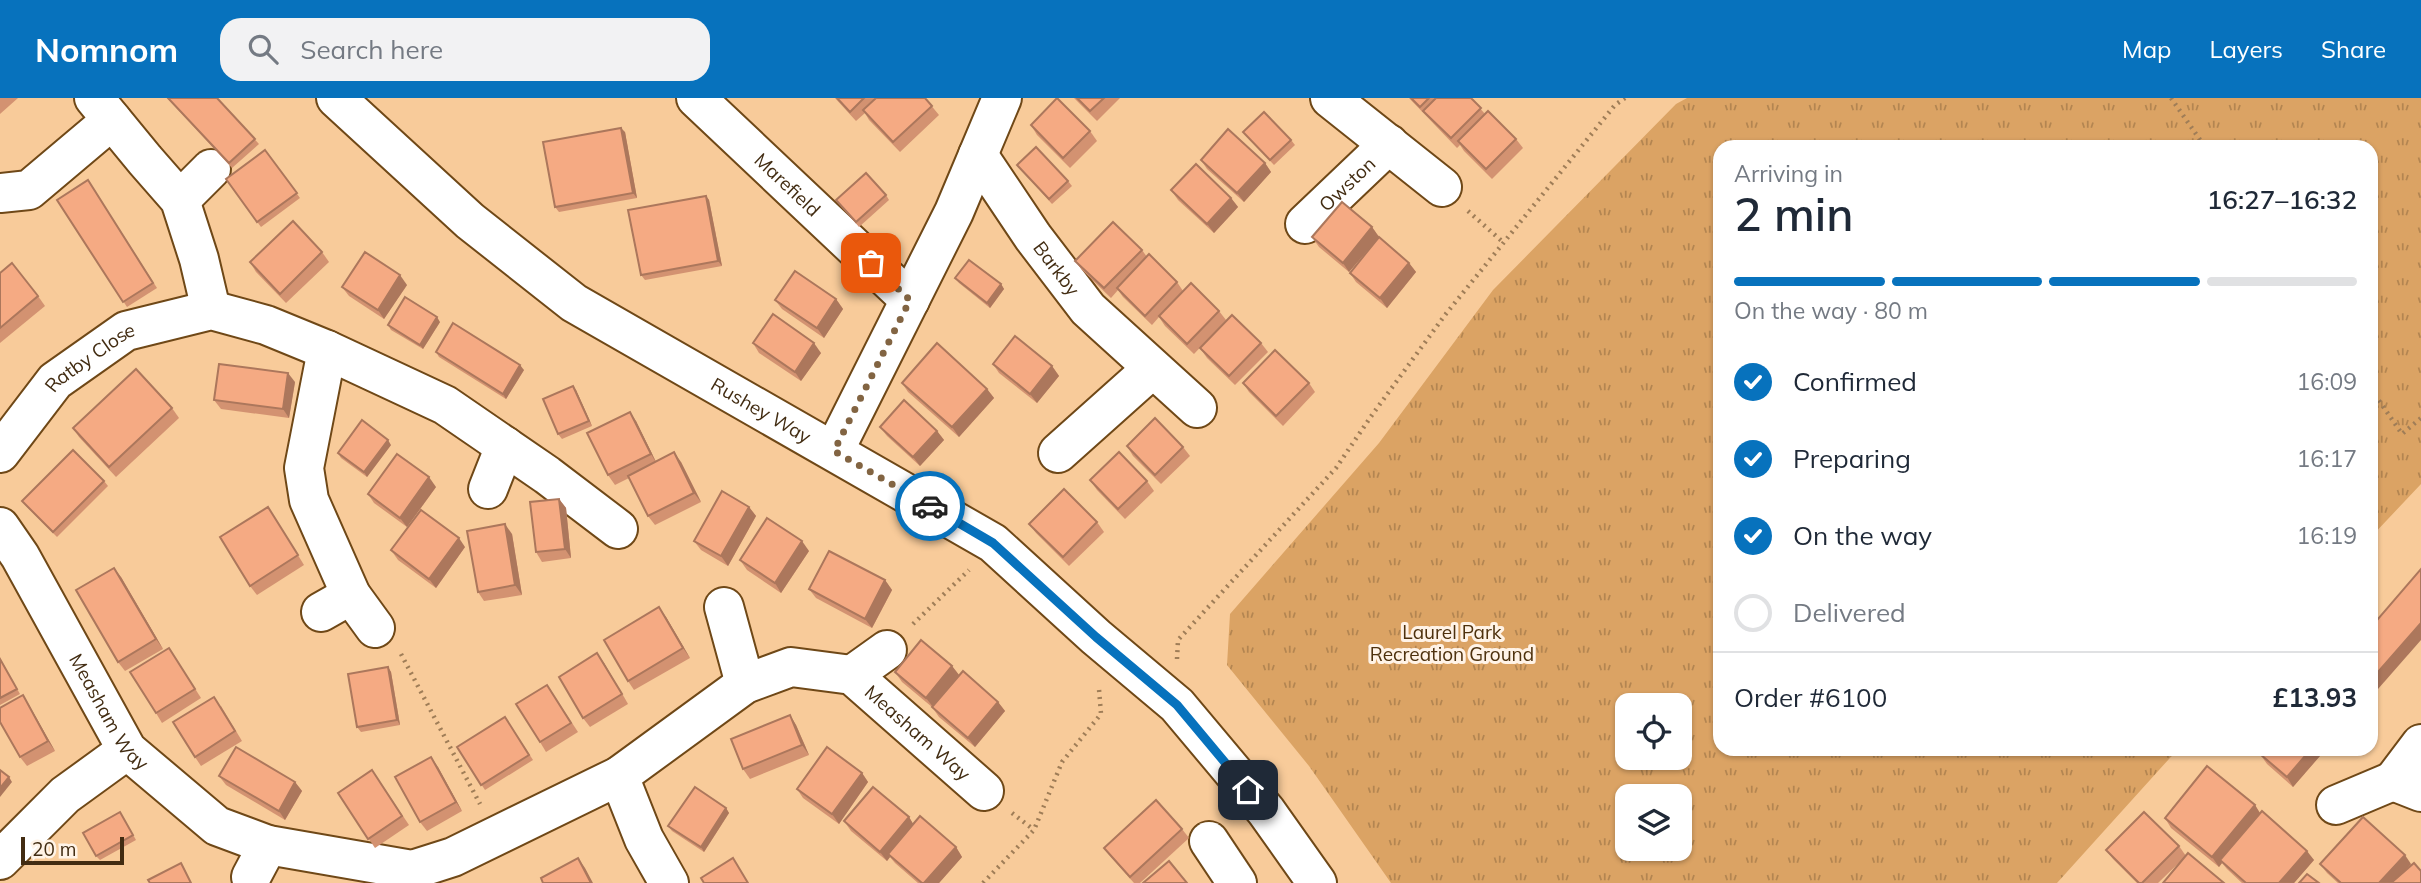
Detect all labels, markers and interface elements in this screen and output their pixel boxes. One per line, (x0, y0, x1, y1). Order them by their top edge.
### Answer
search box (220, 18, 710, 81)
text: Nomnom (35, 29, 178, 70)
icon: search (244, 30, 282, 68)
text: Search here (300, 33, 443, 66)
text: Map (2122, 34, 2171, 64)
text: Layers (2209, 34, 2283, 64)
text: Share (2321, 34, 2386, 64)
street label: Marefield (750, 148, 826, 221)
street label: Owston (1314, 152, 1380, 216)
text: Arriving in (1734, 159, 1843, 188)
text: 16:27–16:32 (2207, 183, 2357, 216)
text: 2 min (1734, 185, 1853, 243)
pin (841, 233, 901, 293)
street label: Barkby (1028, 236, 1085, 300)
icon: bag (852, 244, 890, 282)
text: On the way · 80 m (1734, 296, 1928, 325)
street label: Ratby Close (39, 317, 137, 397)
icon: check (1734, 363, 1772, 401)
text: Confirmed (1793, 365, 1917, 398)
text: 16:09 (2297, 367, 2357, 396)
street label: Rushey Way (707, 372, 815, 448)
icon: check (1734, 440, 1772, 478)
text: Preparing (1793, 442, 1911, 475)
text: 16:17 (2297, 444, 2357, 473)
courier (895, 471, 965, 541)
icon: car (911, 487, 949, 525)
icon: check (1734, 517, 1772, 555)
text: On the way (1793, 519, 1932, 552)
text: 16:19 (2297, 521, 2357, 550)
text: Delivered (1793, 596, 1906, 629)
park label: Laurel Park Recreation Ground (1370, 620, 1534, 666)
street label: Measham Way (64, 649, 154, 775)
street label: Measham Way (860, 680, 976, 786)
text: Order #6100 (1734, 681, 1887, 714)
text: £13.93 (2273, 681, 2357, 714)
map controls (1615, 693, 1692, 861)
button: locate (1615, 693, 1692, 770)
pin (1218, 760, 1278, 820)
icon: home (1229, 771, 1267, 809)
button: layers (1615, 784, 1692, 861)
scale bar (21, 834, 124, 866)
text: 20 m (32, 837, 76, 861)

